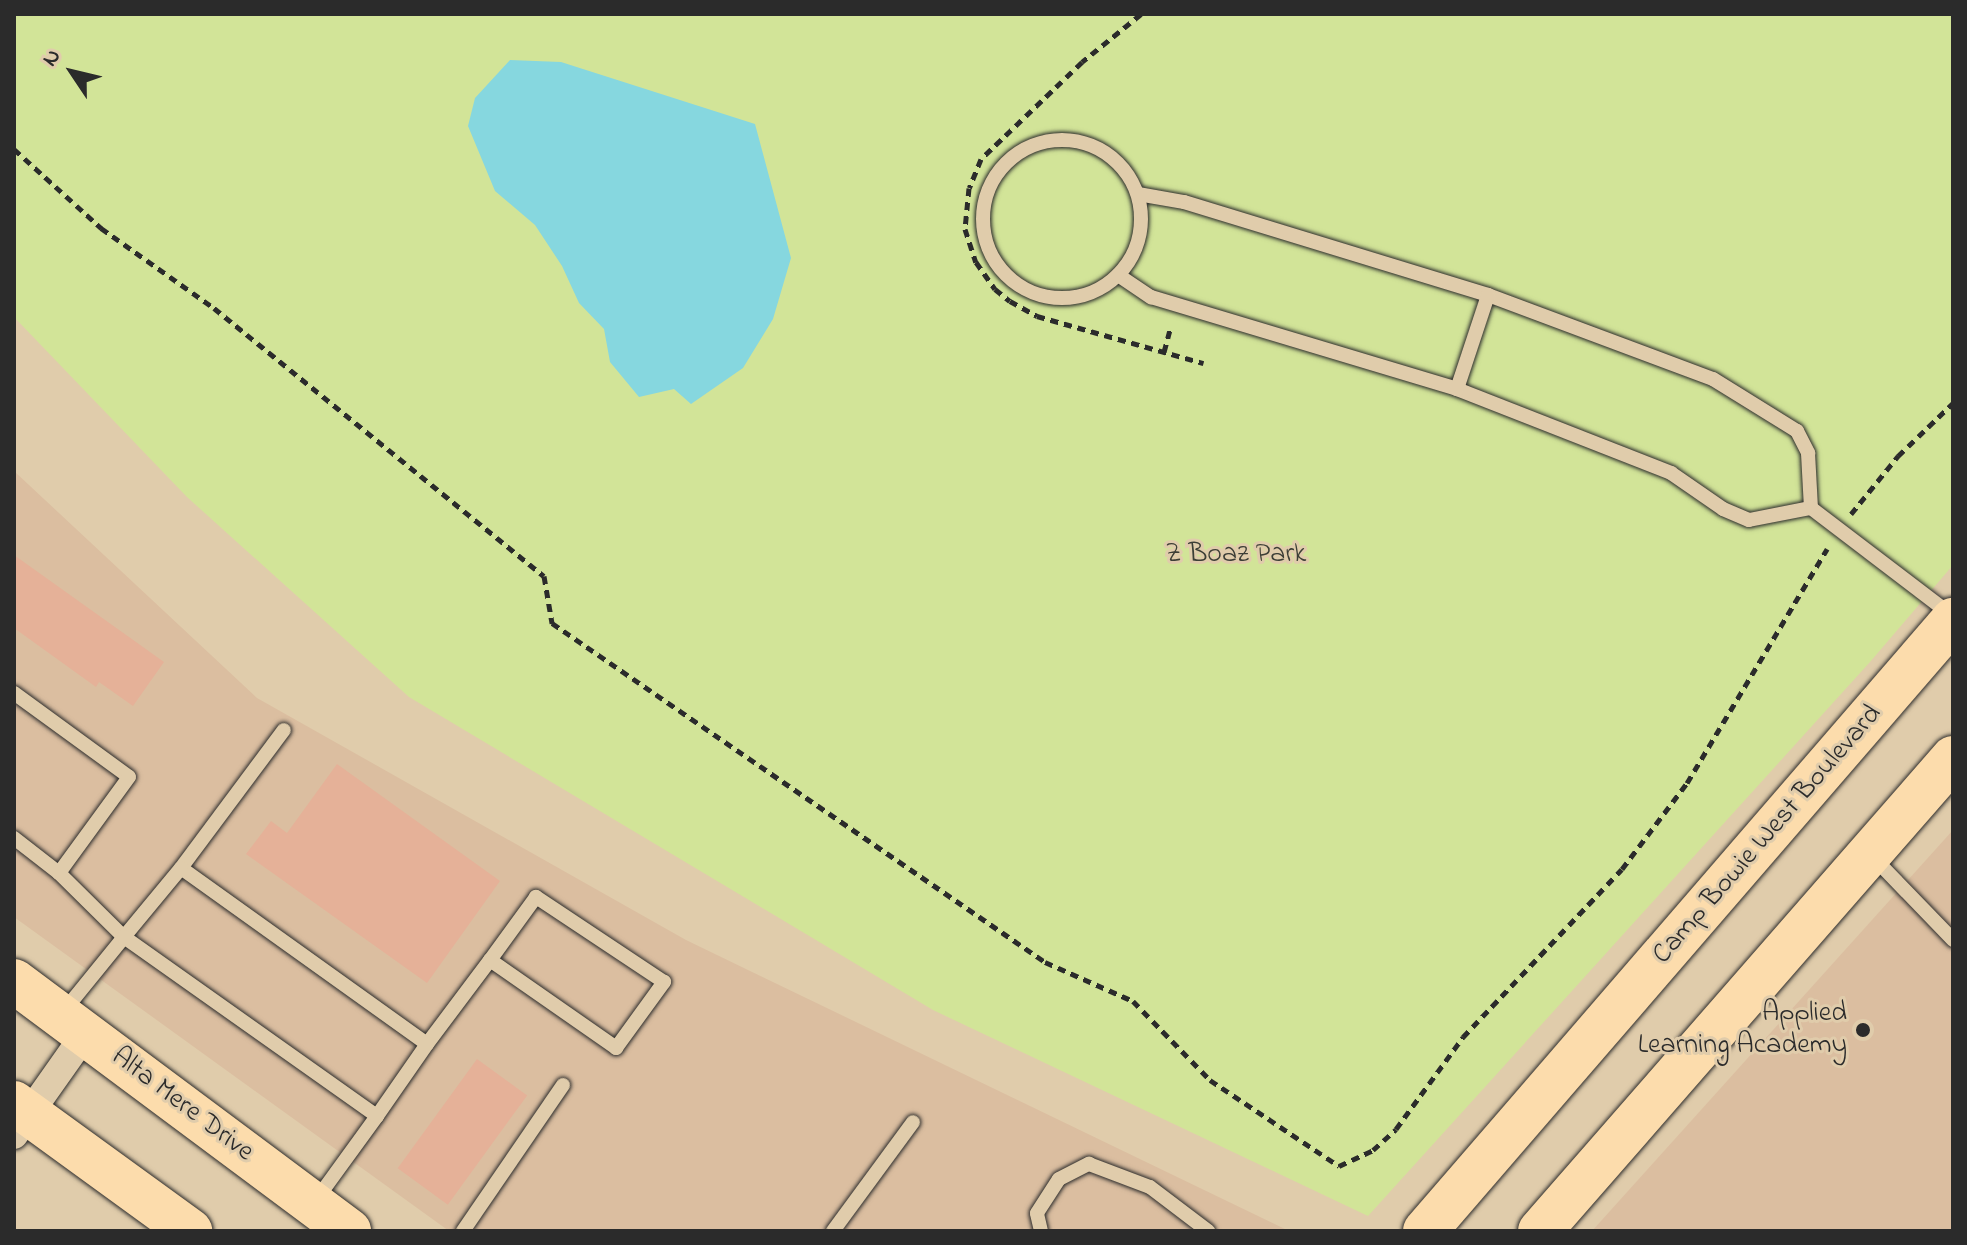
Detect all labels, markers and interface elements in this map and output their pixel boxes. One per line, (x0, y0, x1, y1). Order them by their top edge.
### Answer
north arrow (32, 32, 112, 112)
text: N (35, 43, 70, 74)
park label: Z Boaz Park (1166, 538, 1306, 572)
street label: Camp Bowie West Boulevard (1646, 698, 1890, 972)
place label: Applied Learning Academy (1638, 997, 1847, 1063)
marker: Applied Learning Academy (1854, 1021, 1872, 1039)
street label: Alta Mere Drive (104, 1041, 260, 1169)

